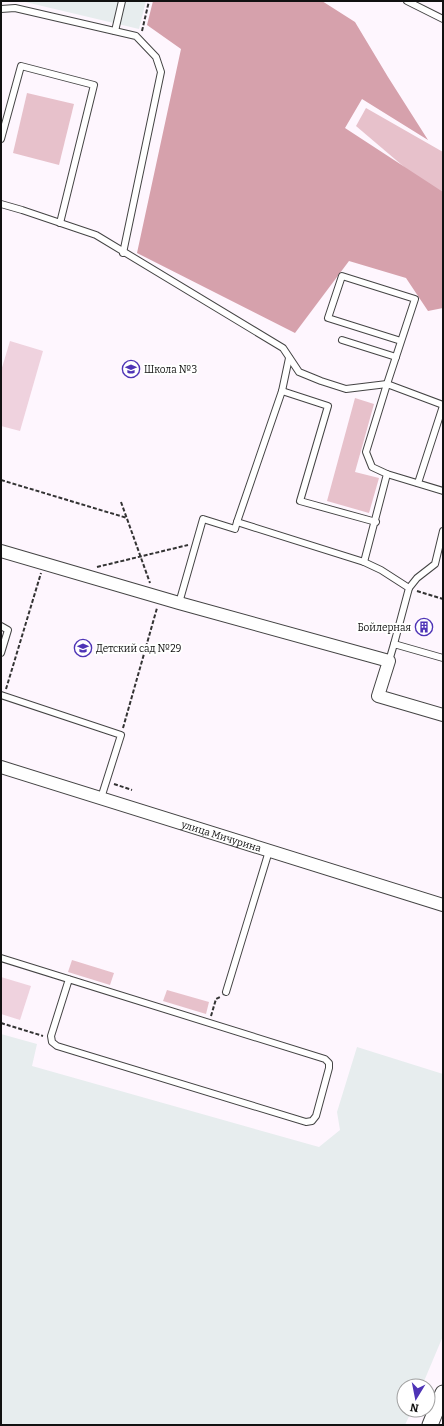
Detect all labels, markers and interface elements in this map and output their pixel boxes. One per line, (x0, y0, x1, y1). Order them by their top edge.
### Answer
school or university icon: Школа №3 (121, 359, 141, 379)
place label: Школа №3 (144, 364, 197, 376)
building icon: Бойлерная (414, 617, 434, 637)
place label: Бойлерная (357, 622, 411, 634)
school or university icon: Детский сад №29 (73, 638, 93, 658)
place label: Детский сад №29 (96, 643, 182, 655)
street label: улица Мичурина (179, 818, 263, 855)
north arrow (396, 1378, 436, 1418)
text: N (409, 1400, 420, 1414)

